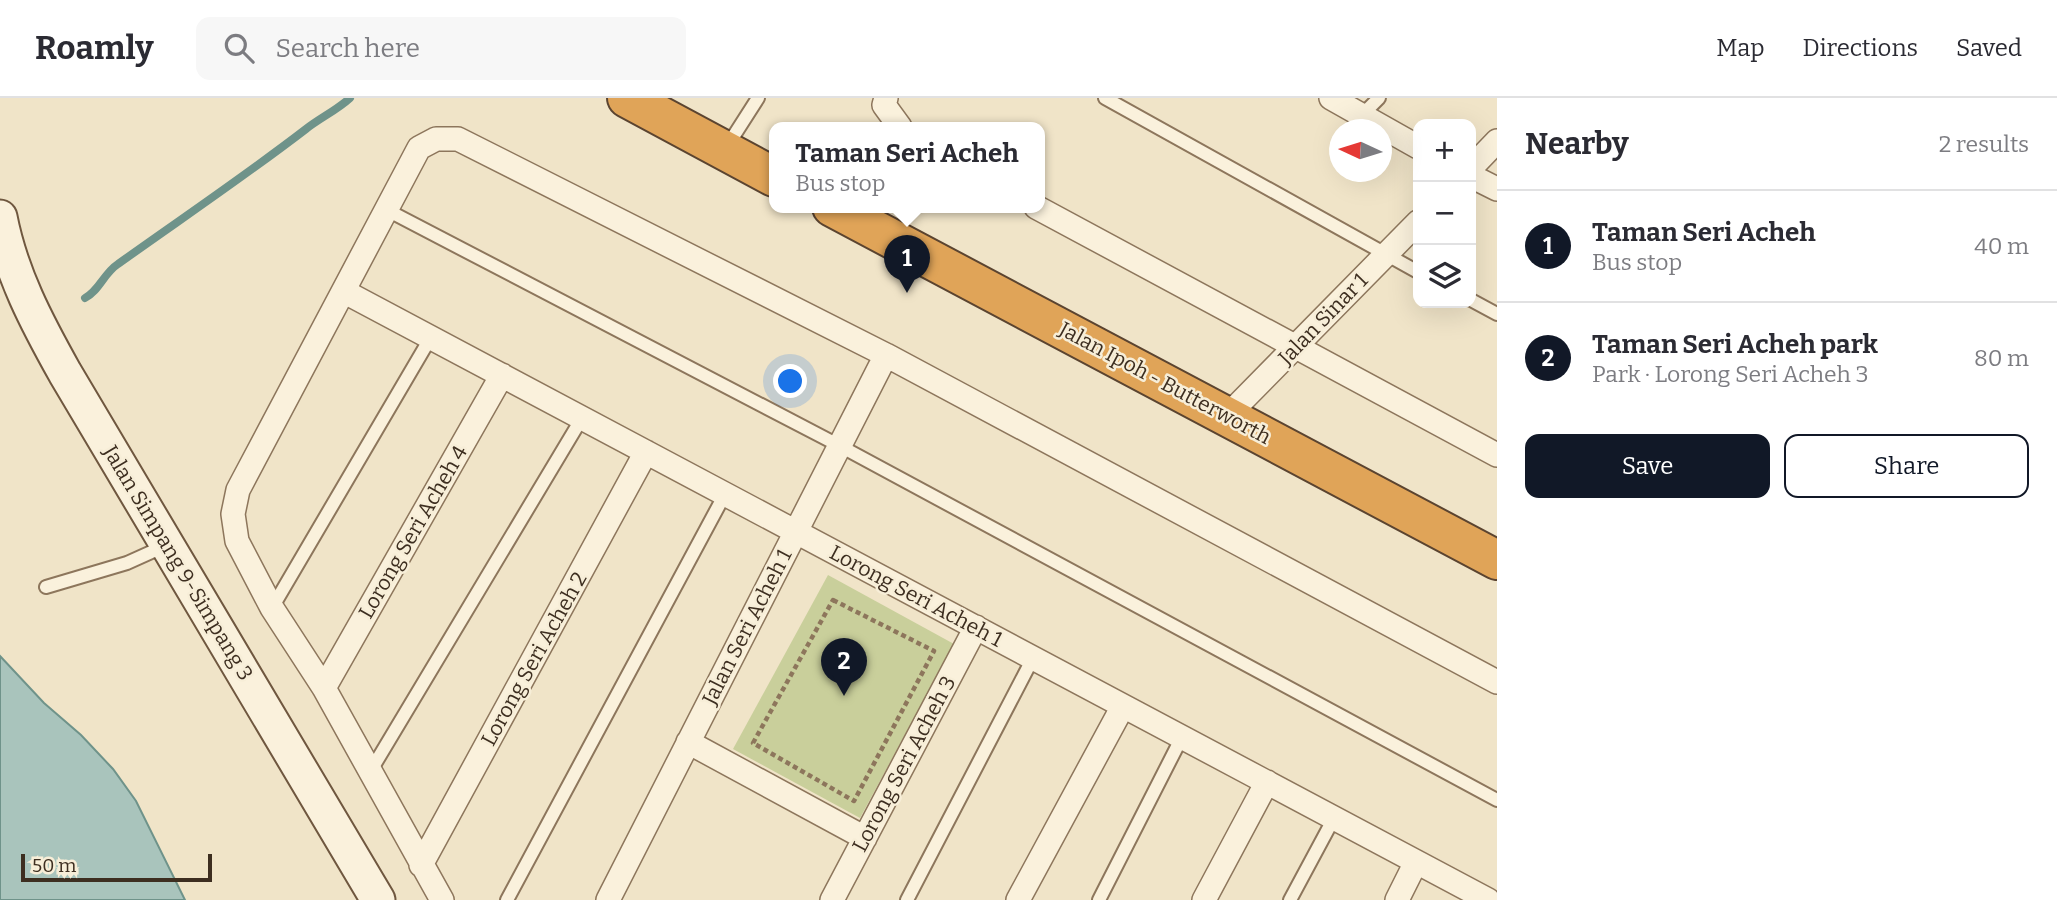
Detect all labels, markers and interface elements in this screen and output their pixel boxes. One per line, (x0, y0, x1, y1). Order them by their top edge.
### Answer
search box (196, 17, 686, 80)
text: Roamly (35, 28, 154, 68)
icon: search (220, 29, 258, 67)
text: Search here (276, 33, 420, 64)
text: Map (1716, 34, 1765, 62)
text: Directions (1803, 34, 1918, 62)
text: Saved (1956, 34, 2022, 62)
north arrow (1329, 119, 1392, 182)
map controls (1413, 119, 1476, 308)
button: + (1413, 119, 1476, 182)
popup (769, 122, 1045, 213)
text: Nearby (1525, 126, 1629, 162)
text: 2 results (1939, 130, 2029, 158)
text: Taman Seri Acheh (795, 138, 1019, 169)
text: Bus stop (795, 169, 885, 197)
button: − (1413, 182, 1476, 245)
text: Taman Seri Acheh (1592, 217, 1816, 248)
text: 1 (1543, 232, 1553, 260)
text: 40 m (1974, 232, 2029, 260)
pin: 1 (884, 235, 930, 293)
button: layers (1413, 245, 1476, 308)
text: Bus stop (1592, 248, 1682, 276)
street label: Jalan Sinar 1 (1272, 267, 1374, 371)
street label: Jalan Ipoh - Butterworth (1054, 316, 1275, 450)
text: Taman Seri Acheh park (1592, 329, 1878, 360)
text: 2 (1542, 344, 1554, 372)
text: 80 m (1974, 344, 2029, 372)
text: Park · Lorong Seri Acheh 3 (1592, 360, 1869, 388)
your location (773, 364, 807, 398)
button: Save (1525, 434, 1770, 498)
button: Share (1784, 434, 2029, 498)
street label: Jalan Simpang 9-Simpang 3 (97, 440, 259, 685)
street label: Lorong Seri Acheh 4 (353, 441, 473, 623)
street label: Lorong Seri Acheh 1 (825, 539, 1007, 653)
street label: Jalan Seri Acheh 1 (696, 544, 798, 710)
street label: Lorong Seri Acheh 2 (475, 567, 593, 751)
pin: 2 (821, 638, 867, 696)
street label: Lorong Seri Acheh 3 (847, 672, 961, 856)
scale bar (21, 851, 212, 883)
text: 50 m (32, 854, 76, 877)

